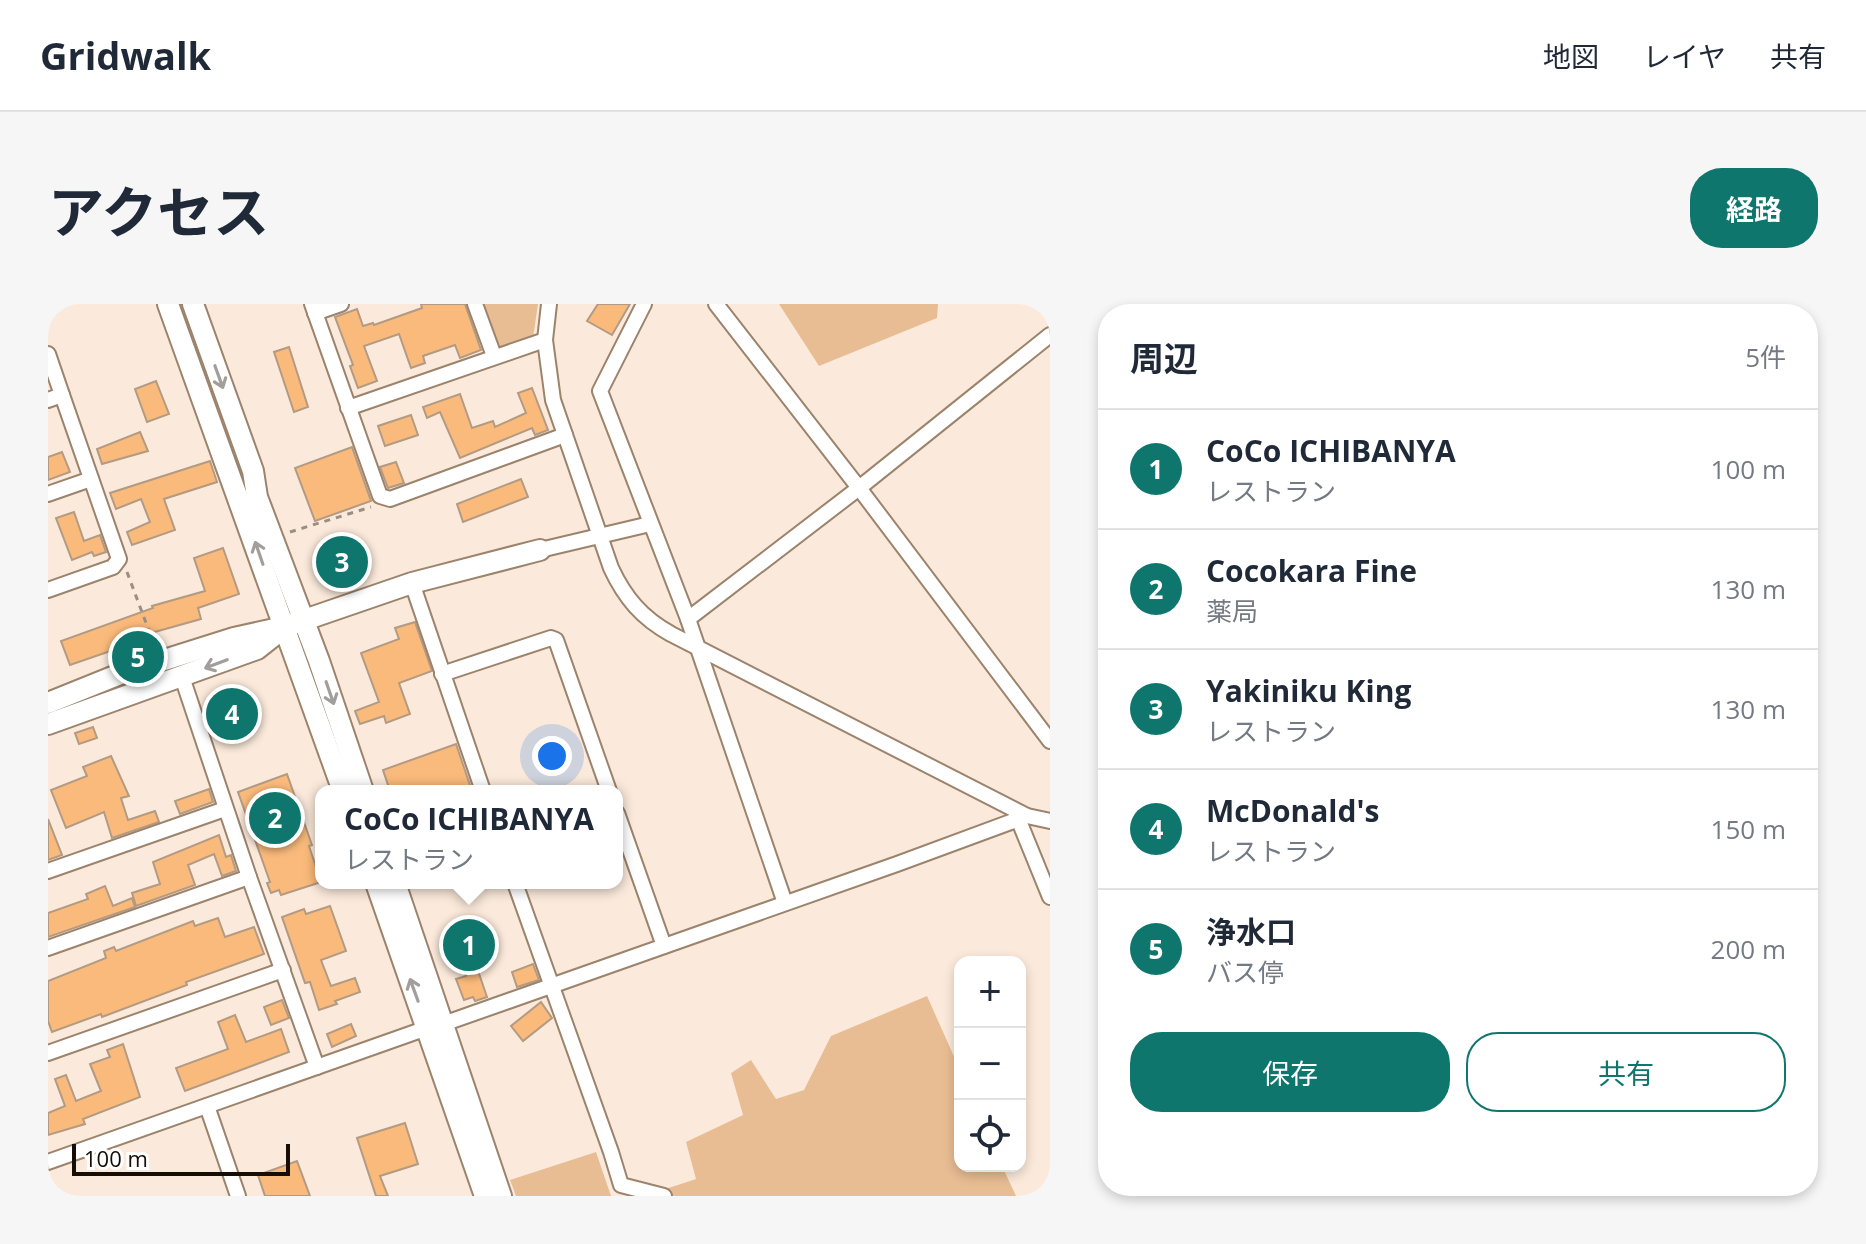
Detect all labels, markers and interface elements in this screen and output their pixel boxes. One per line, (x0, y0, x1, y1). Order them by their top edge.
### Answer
text: Gridwalk (40, 29, 211, 81)
text: 地図 (1543, 37, 1599, 75)
text: レイヤ (1643, 37, 1726, 75)
text: 共有 (1770, 37, 1826, 75)
button: 経路 (1690, 168, 1818, 248)
text: アクセス (48, 173, 269, 249)
text: 周辺 (1130, 335, 1198, 381)
text: 5件 (1745, 339, 1786, 375)
one-way arrow (213, 365, 228, 390)
text: CoCo ICHIBANYA (1206, 430, 1456, 471)
text: 1 (1149, 451, 1163, 487)
text: 100 m (1711, 451, 1786, 487)
text: レストラン (1206, 473, 1336, 509)
pin: 3 (316, 532, 368, 592)
one-way arrow (250, 541, 265, 566)
text: Cocokara Fine (1206, 550, 1417, 591)
text: 2 (1149, 571, 1163, 607)
text: 130 m (1711, 571, 1786, 607)
text: 薬局 (1206, 593, 1258, 629)
pin: 5 (112, 627, 164, 687)
one-way arrow (204, 658, 229, 672)
text: Yakiniku King (1206, 670, 1411, 711)
one-way arrow (323, 680, 338, 705)
pin: 4 (206, 684, 258, 744)
text: 3 (1149, 691, 1163, 727)
text: 130 m (1711, 691, 1786, 727)
text: レストラン (1206, 713, 1336, 749)
your location (532, 736, 572, 776)
popup (315, 785, 623, 889)
pin: 2 (249, 788, 301, 848)
text: McDonald's (1206, 790, 1379, 831)
text: CoCo ICHIBANYA (344, 798, 594, 839)
text: 4 (1149, 811, 1163, 847)
text: 150 m (1711, 811, 1786, 847)
text: レストラン (1206, 833, 1336, 869)
text: レストラン (344, 841, 474, 877)
text: 浄水口 (1206, 911, 1296, 952)
pin: 1 (443, 915, 495, 975)
text: 5 (1149, 931, 1163, 967)
text: 200 m (1711, 931, 1786, 967)
text: バス停 (1206, 954, 1284, 990)
map controls (954, 956, 1026, 1172)
button: + (954, 956, 1026, 1028)
one-way arrow (406, 978, 420, 1003)
button: − (954, 1028, 1026, 1100)
button: 保存 (1130, 1032, 1450, 1112)
button: 共有 (1466, 1032, 1786, 1112)
button: locate (954, 1100, 1026, 1172)
scale bar (72, 1140, 290, 1176)
text: 100 m (84, 1143, 148, 1173)

